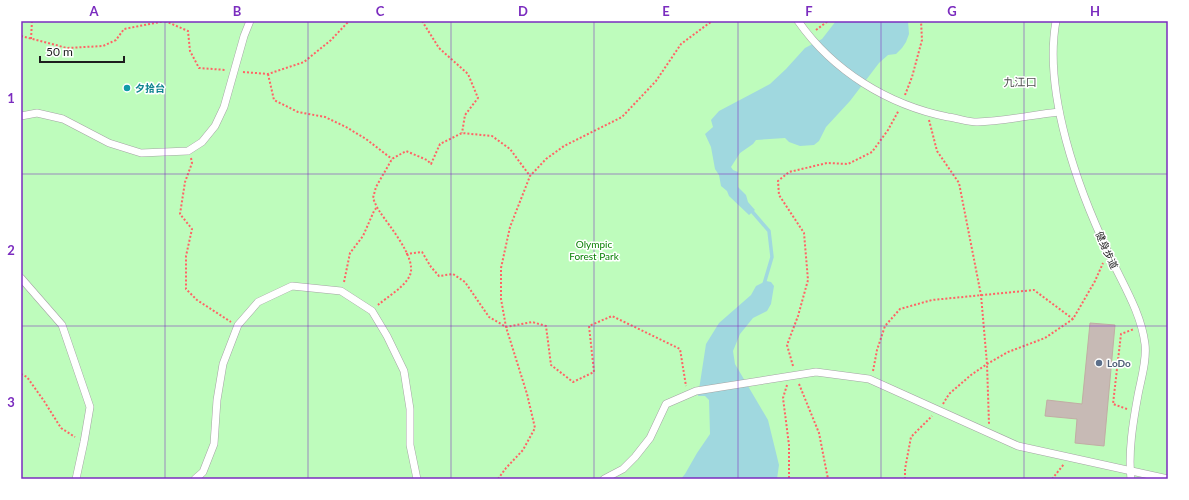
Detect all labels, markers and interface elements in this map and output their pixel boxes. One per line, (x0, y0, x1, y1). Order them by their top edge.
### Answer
text: A (88, 3, 99, 19)
text: B (233, 3, 242, 19)
text: C (376, 3, 385, 19)
text: D (518, 3, 528, 19)
text: E (662, 3, 670, 19)
text: F (805, 3, 813, 19)
text: G (947, 3, 957, 19)
text: H (1090, 3, 1100, 19)
scale bar (40, 38, 124, 64)
text: 50 m (46, 44, 73, 59)
district label: 九江口 (1004, 75, 1037, 88)
place label: 夕拾台 (135, 82, 165, 94)
marker: 夕拾台 (122, 83, 132, 93)
text: 1 (7, 90, 15, 106)
street label: 健身步道 (1093, 229, 1121, 271)
park label: Olympic Forest Park (569, 238, 620, 262)
text: 2 (7, 242, 15, 258)
place label: LoDo (1107, 357, 1131, 369)
marker: LoDo (1094, 358, 1104, 368)
text: 3 (7, 394, 15, 410)

